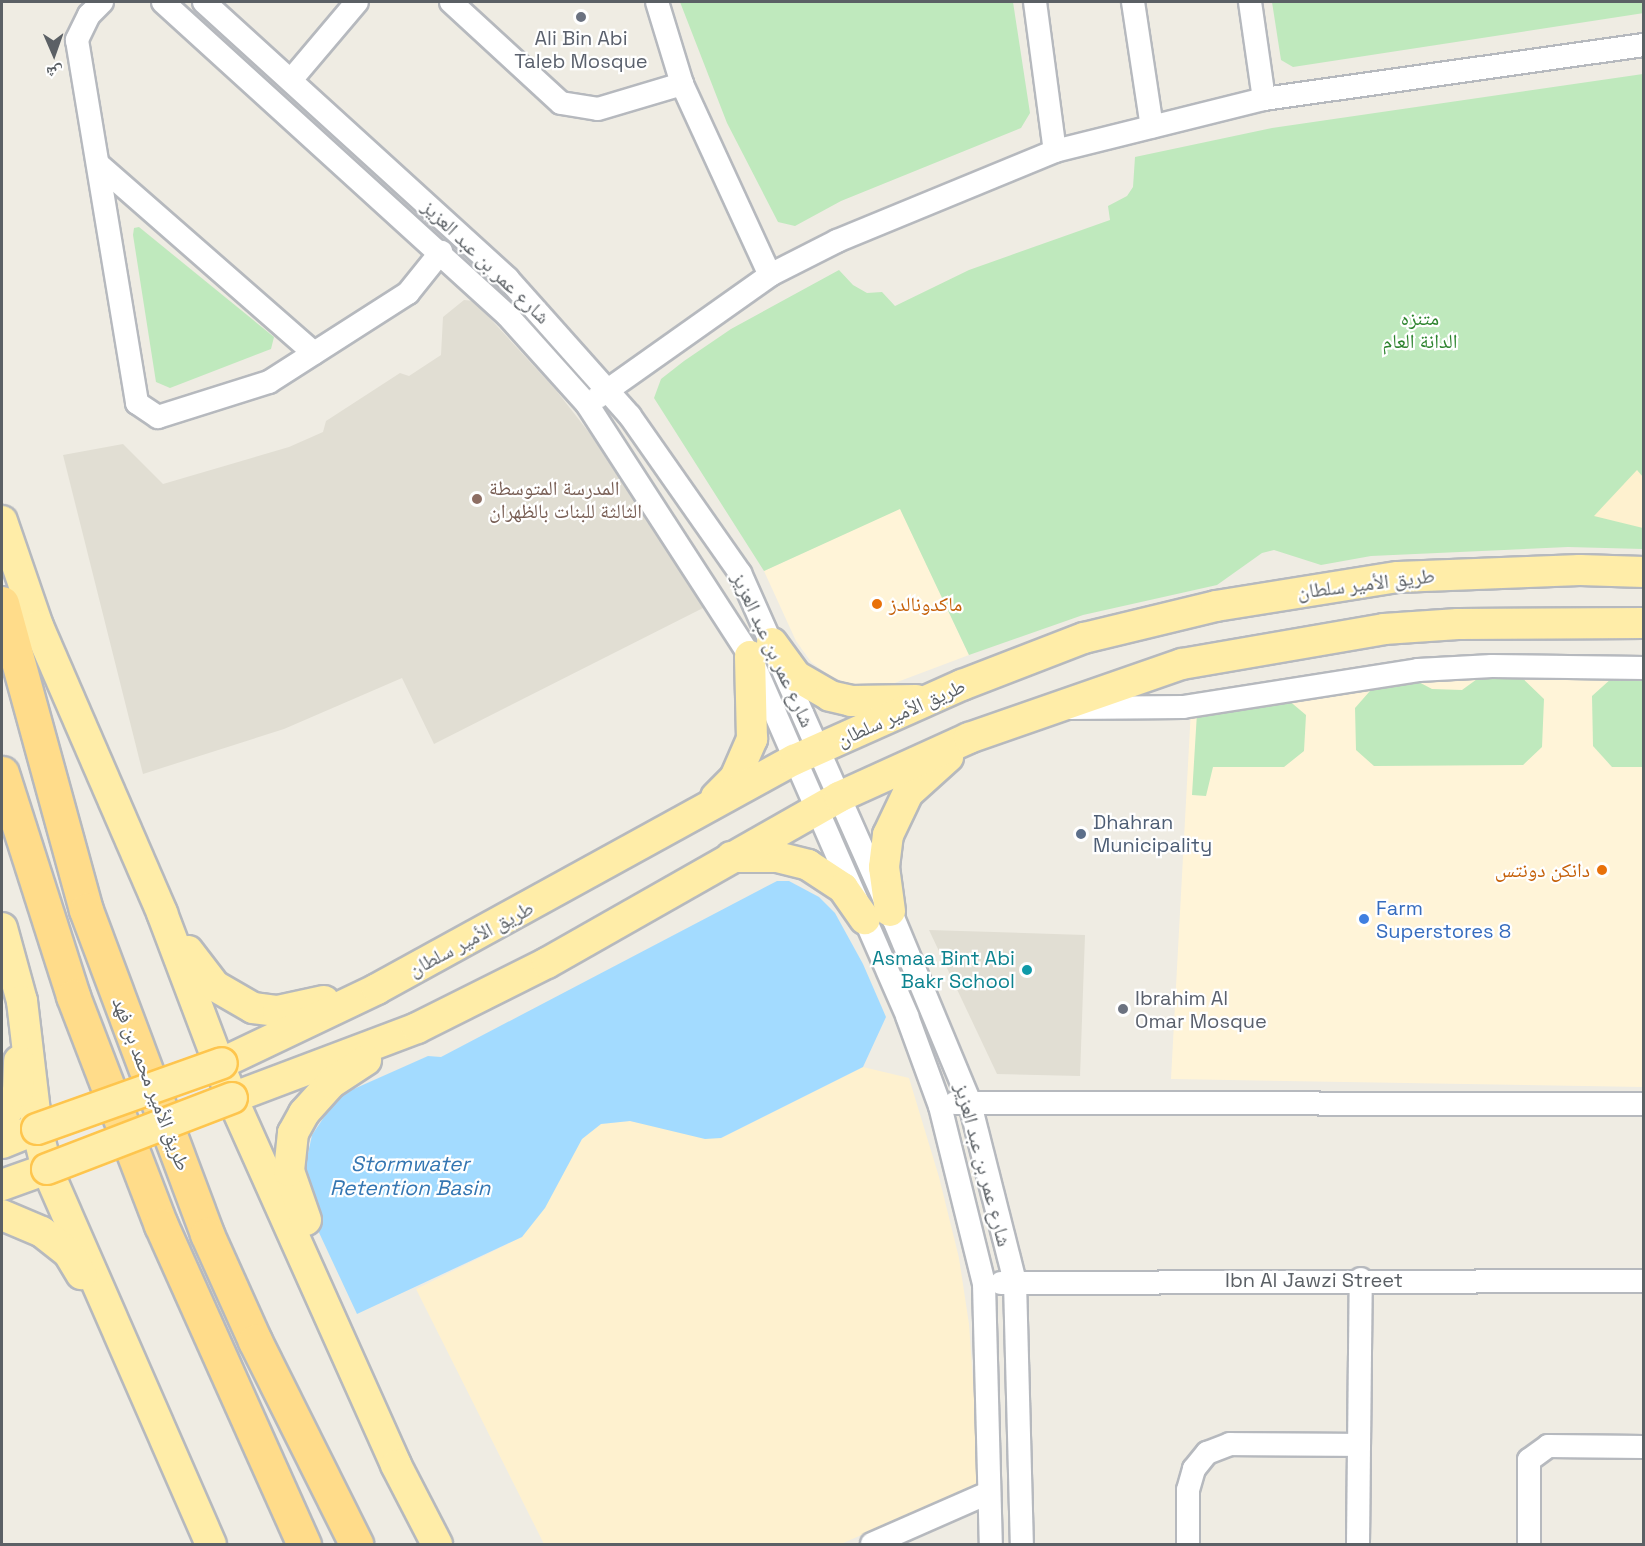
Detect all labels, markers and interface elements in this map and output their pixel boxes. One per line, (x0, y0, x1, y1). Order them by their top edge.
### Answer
marker: Ali Bin Abi Taleb Mosque (574, 10, 588, 24)
north arrow (24, 24, 84, 84)
place label: Ali Bin Abi Taleb Mosque (514, 27, 648, 74)
text: ش (46, 62, 64, 83)
street label: شارع عمر بن عبد العزيز (417, 195, 555, 329)
park label: متنزه الدانة العام (1382, 307, 1458, 354)
place label: المدرسة المتوسطة الثالثة للبنات بالظهران (489, 476, 642, 523)
marker: المدرسة المتوسطة الثالثة للبنات بالظهران (470, 492, 484, 506)
street label: طريق الأمير سلطان (1296, 564, 1436, 604)
street label: شارع عمر بن عبد العزيز (727, 569, 819, 731)
place label: ماكدونالدز (889, 592, 962, 616)
marker: ماكدونالدز (870, 597, 884, 611)
street label: طريق الأمير سلطان (833, 674, 969, 752)
place label: Dhahran Municipality (1093, 810, 1212, 857)
marker: Dhahran Municipality (1074, 827, 1088, 841)
place label: دانكن دونتس (1495, 858, 1590, 882)
marker: دانكن دونتس (1595, 863, 1609, 877)
street label: طريق الأمير سلطان (404, 896, 538, 982)
place label: Farm Superstores 8 (1376, 896, 1511, 943)
marker: Farm Superstores 8 (1357, 912, 1371, 926)
place label: Asmaa Bint Abi Bakr School (872, 946, 1015, 993)
marker: Asmaa Bint Abi Bakr School (1020, 963, 1034, 977)
place label: Ibrahim Al Omar Mosque (1135, 986, 1267, 1033)
street label: طريق الأمير محمد بن فهد (107, 994, 195, 1174)
marker: Ibrahim Al Omar Mosque (1116, 1002, 1130, 1016)
street label: شارع عمر بن عبد العزيز (950, 1081, 1016, 1249)
water label: Stormwater Retention Basin (330, 1151, 490, 1201)
street label: Ibn Al Jawzi Street (1225, 1268, 1403, 1292)

